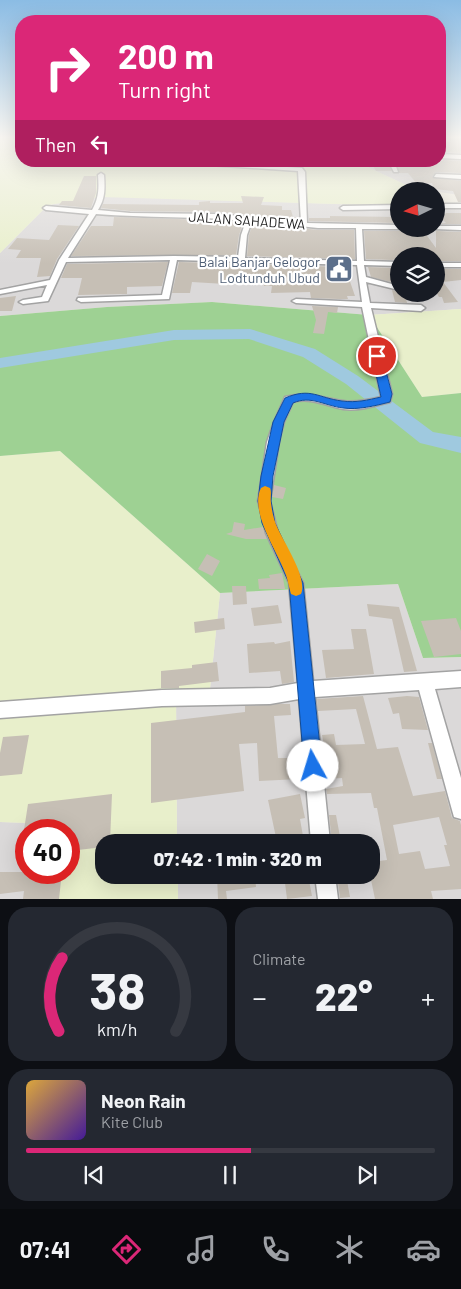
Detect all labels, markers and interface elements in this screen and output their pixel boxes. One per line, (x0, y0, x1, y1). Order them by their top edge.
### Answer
text: 200 m (118, 34, 214, 76)
icon: right (35, 35, 100, 100)
text: Turn right (118, 76, 211, 102)
icon: left (86, 130, 114, 158)
text: Then (35, 133, 76, 156)
north arrow (390, 182, 445, 238)
map controls (390, 182, 445, 302)
street label: JALAN SAHADEWA (188, 207, 306, 233)
button: layers (390, 247, 445, 302)
place label: Balai Banjar Gelogor Lodtunduh Ubud (198, 253, 320, 286)
public building icon: Balai Banjar Gelogor Lodtunduh Ubud (324, 254, 354, 284)
pin (356, 335, 398, 377)
icon: arrive (363, 342, 391, 370)
position arrow (286, 739, 338, 791)
speed limit sign: 40 (15, 819, 80, 884)
text: 07:42 · 1 min · 320 m (153, 847, 322, 870)
text: Climate (253, 949, 305, 968)
text: 38 (89, 958, 145, 1020)
text: 22° (315, 973, 372, 1019)
text: − (253, 980, 267, 1014)
text: + (421, 980, 435, 1014)
text: km/h (97, 1018, 137, 1040)
text: Neon Rain (101, 1089, 186, 1112)
text: Kite Club (101, 1112, 163, 1131)
icon: previous (80, 1161, 108, 1189)
icon: pause (216, 1161, 244, 1189)
icon: next (353, 1161, 381, 1189)
icon: directions (109, 1232, 144, 1267)
icon: music (184, 1232, 219, 1267)
icon: phone (258, 1232, 293, 1267)
icon: climate (332, 1232, 367, 1267)
icon: car (406, 1232, 441, 1267)
text: 07:41 (20, 1236, 70, 1262)

